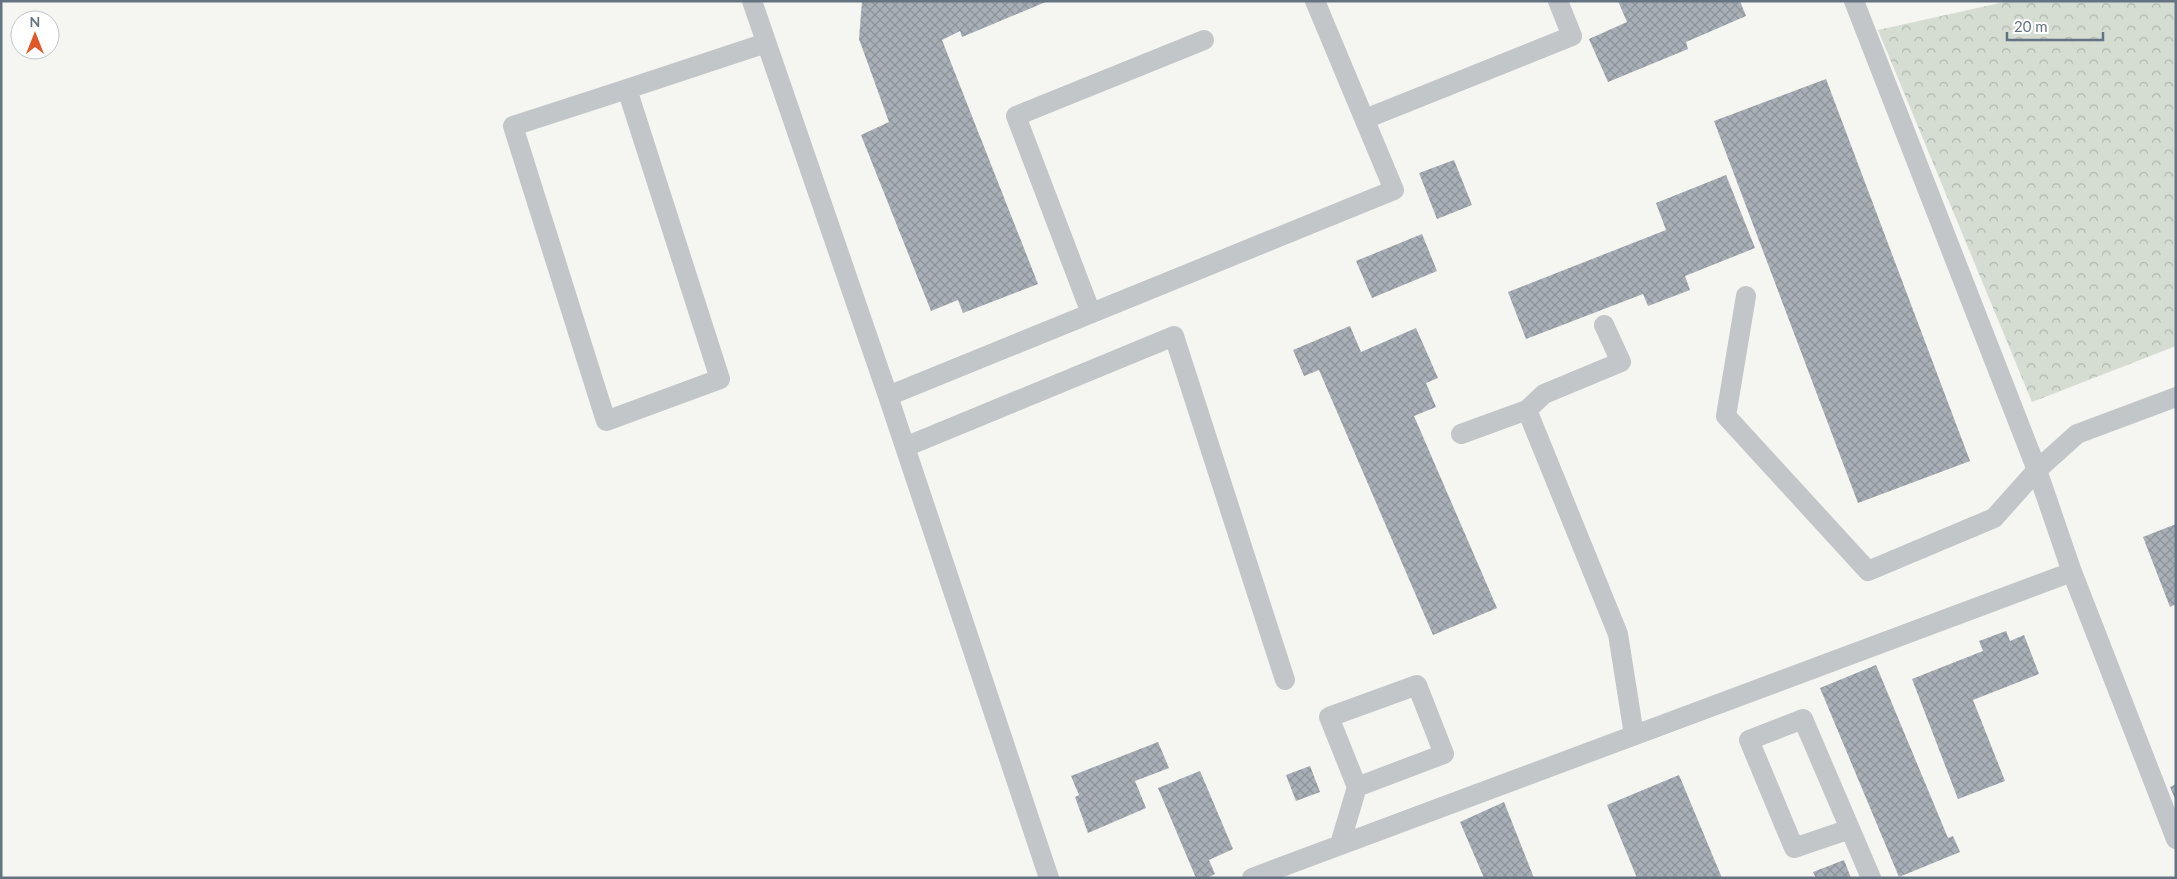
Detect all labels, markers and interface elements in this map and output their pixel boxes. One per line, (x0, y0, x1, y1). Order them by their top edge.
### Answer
north arrow (10, 10, 60, 60)
scale bar (2007, 10, 2103, 42)
text: N (30, 13, 40, 30)
text: 20 m (2014, 17, 2048, 35)

